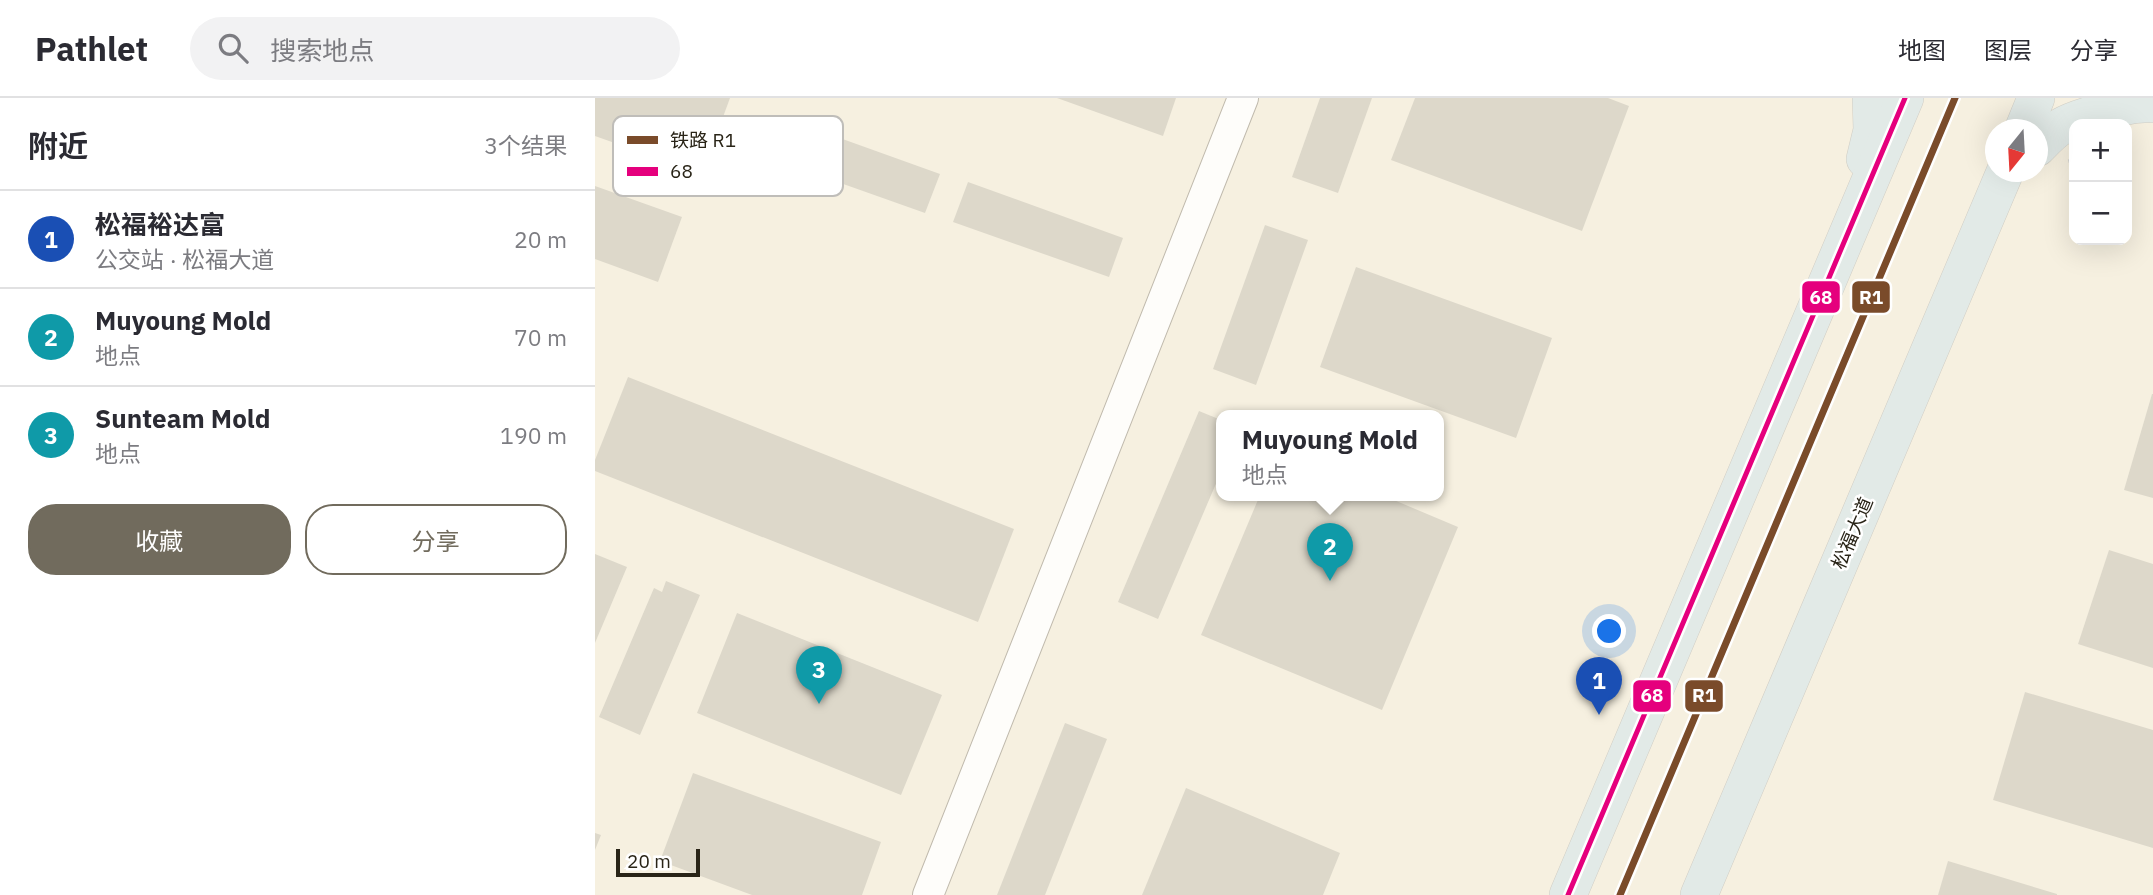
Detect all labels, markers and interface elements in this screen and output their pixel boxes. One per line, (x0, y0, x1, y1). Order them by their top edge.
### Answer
search box (190, 17, 680, 80)
text: Pathlet (35, 27, 148, 70)
icon: search (214, 29, 252, 67)
text: 搜索地点 (270, 33, 374, 67)
text: 地图 (1898, 34, 1946, 66)
text: 图层 (1984, 34, 2032, 66)
text: 分享 (2070, 34, 2118, 66)
legend (613, 116, 843, 196)
north arrow (1985, 119, 2048, 182)
map controls (2069, 119, 2132, 245)
button: + (2069, 119, 2132, 182)
text: 附近 (28, 126, 88, 165)
text: 铁路 R1 (670, 128, 736, 152)
text: 3个结果 (484, 130, 567, 160)
text: 68 (670, 159, 693, 183)
button: − (2069, 182, 2132, 245)
text: 松福裕达富 (95, 207, 225, 241)
text: 1 (44, 224, 58, 254)
text: 20 m (514, 224, 567, 254)
text: 公交站 · 松福大道 (95, 244, 274, 274)
line badge: 68 (1801, 280, 1841, 314)
line badge: R1 (1851, 280, 1891, 314)
text: 68 (1810, 285, 1832, 309)
text: R1 (1859, 285, 1884, 309)
text: Muyoung Mold (95, 303, 271, 337)
text: 2 (44, 322, 58, 352)
text: 70 m (514, 322, 567, 352)
text: 地点 (95, 340, 141, 370)
text: Sunteam Mold (95, 401, 271, 435)
popup (1216, 410, 1444, 501)
text: 3 (44, 420, 58, 450)
text: 190 m (500, 420, 567, 450)
text: Muyoung Mold (1242, 422, 1418, 456)
text: 地点 (95, 438, 141, 468)
text: 地点 (1242, 459, 1288, 489)
street label: 松福大道 (1826, 493, 1878, 573)
button: 收藏 (28, 504, 291, 575)
button: 分享 (305, 504, 567, 575)
pin: 2 (1307, 523, 1353, 581)
your location (1592, 614, 1626, 648)
pin: 3 (796, 646, 842, 704)
pin: 1 (1576, 657, 1622, 715)
line badge: 68 (1632, 679, 1672, 713)
line badge: R1 (1684, 679, 1724, 713)
text: 68 (1641, 683, 1663, 707)
text: R1 (1692, 683, 1717, 707)
scale bar (616, 846, 700, 878)
text: 20 m (627, 849, 671, 873)

